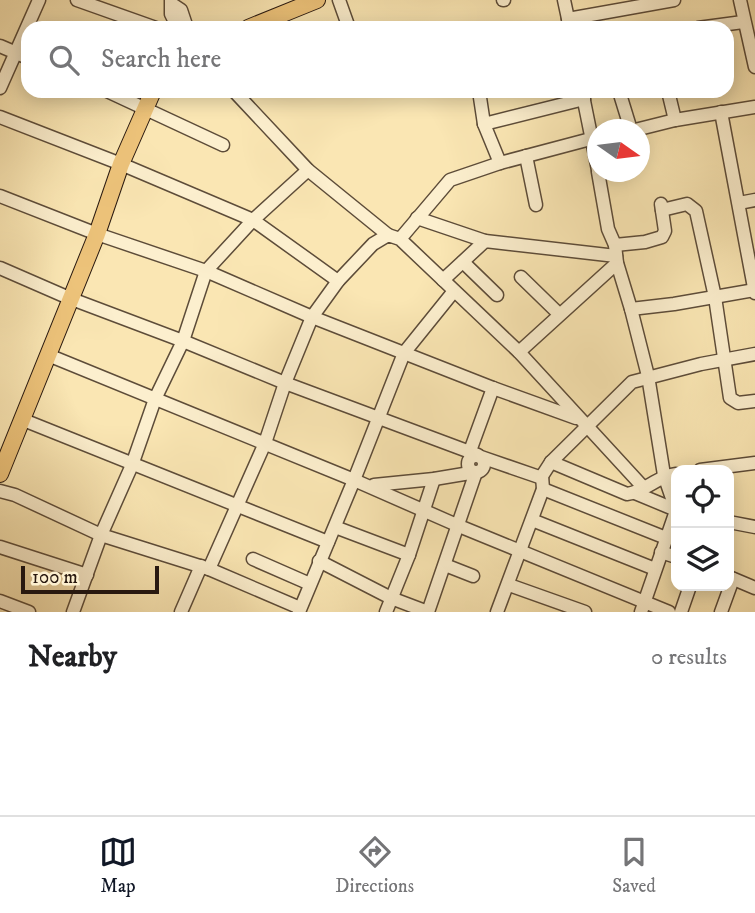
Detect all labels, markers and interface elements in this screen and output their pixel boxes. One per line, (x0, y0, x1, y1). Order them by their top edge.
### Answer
search box (21, 21, 734, 98)
icon: search (45, 41, 83, 79)
text: Search here (101, 43, 221, 76)
north arrow (587, 119, 650, 182)
map controls (671, 465, 734, 591)
button: locate (671, 465, 734, 528)
button: layers (671, 528, 734, 591)
scale bar (21, 563, 159, 595)
text: 100 m (32, 566, 78, 589)
text: Nearby (28, 639, 117, 676)
text: 0 results (651, 643, 727, 672)
tab: Map (99, 833, 137, 898)
tab: Directions (335, 833, 414, 898)
tab: Saved (612, 833, 656, 898)

